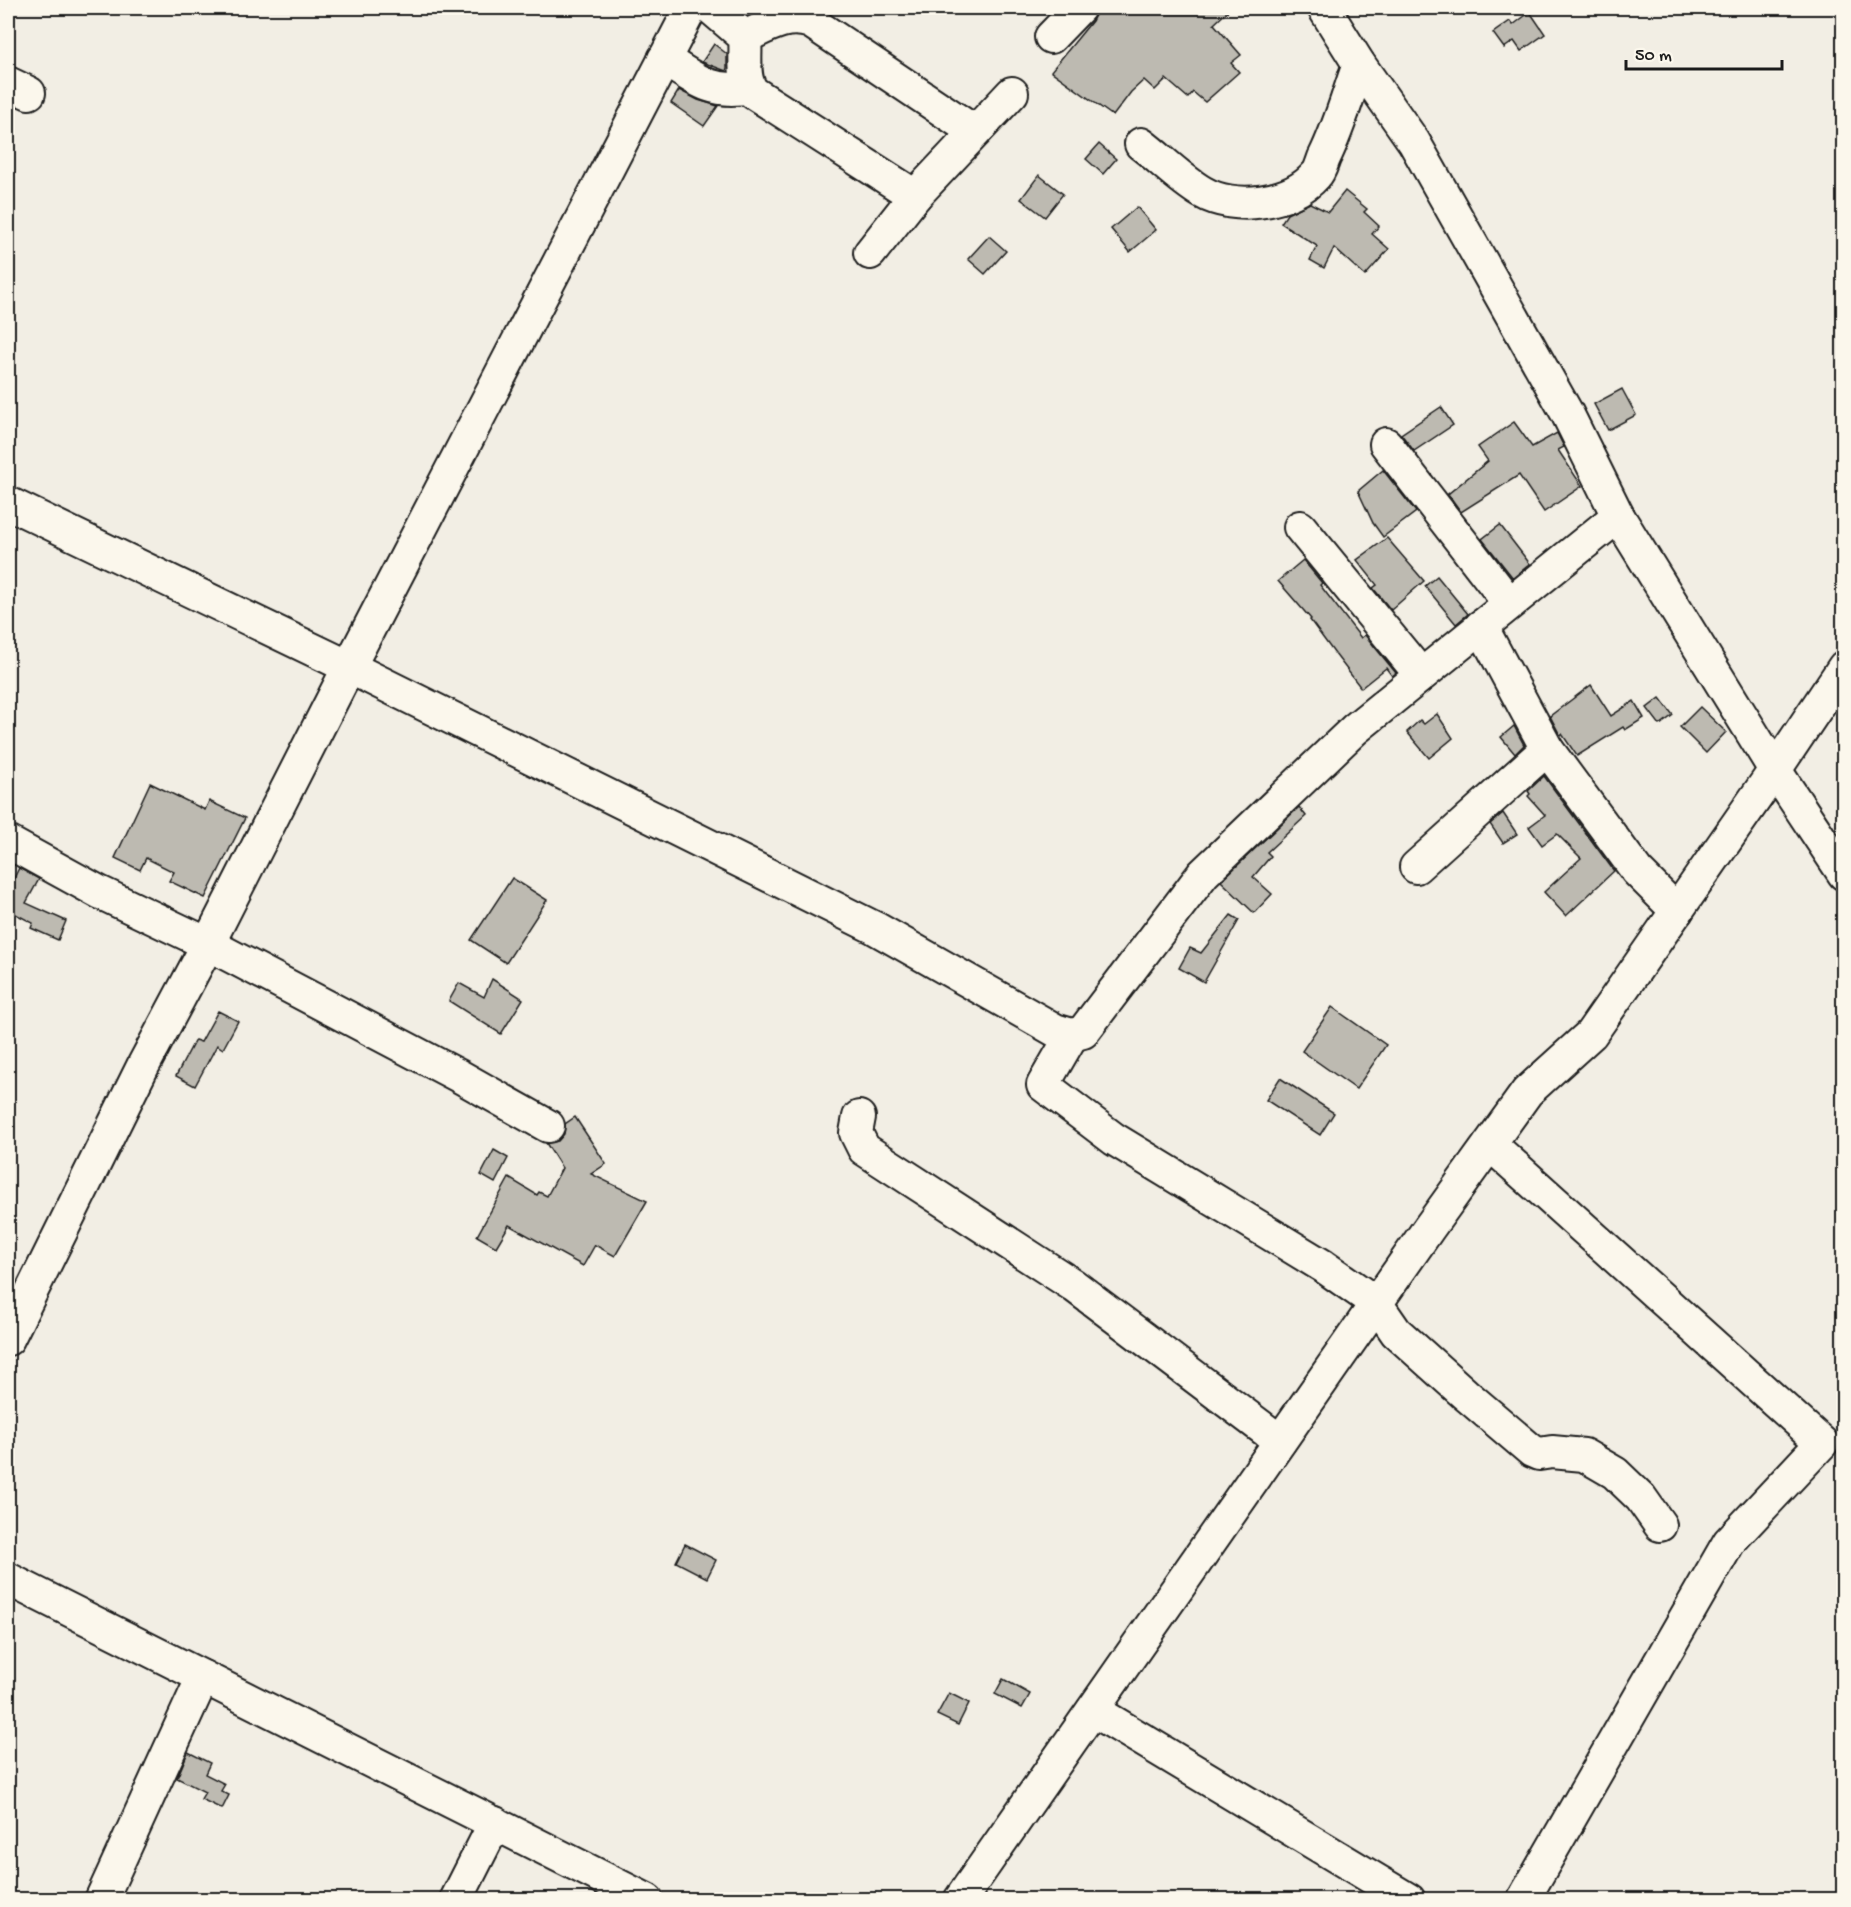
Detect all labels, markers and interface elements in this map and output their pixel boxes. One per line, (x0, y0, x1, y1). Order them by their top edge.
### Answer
scale bar (1626, 33, 1782, 71)
text: 50 m (1635, 46, 1672, 67)

